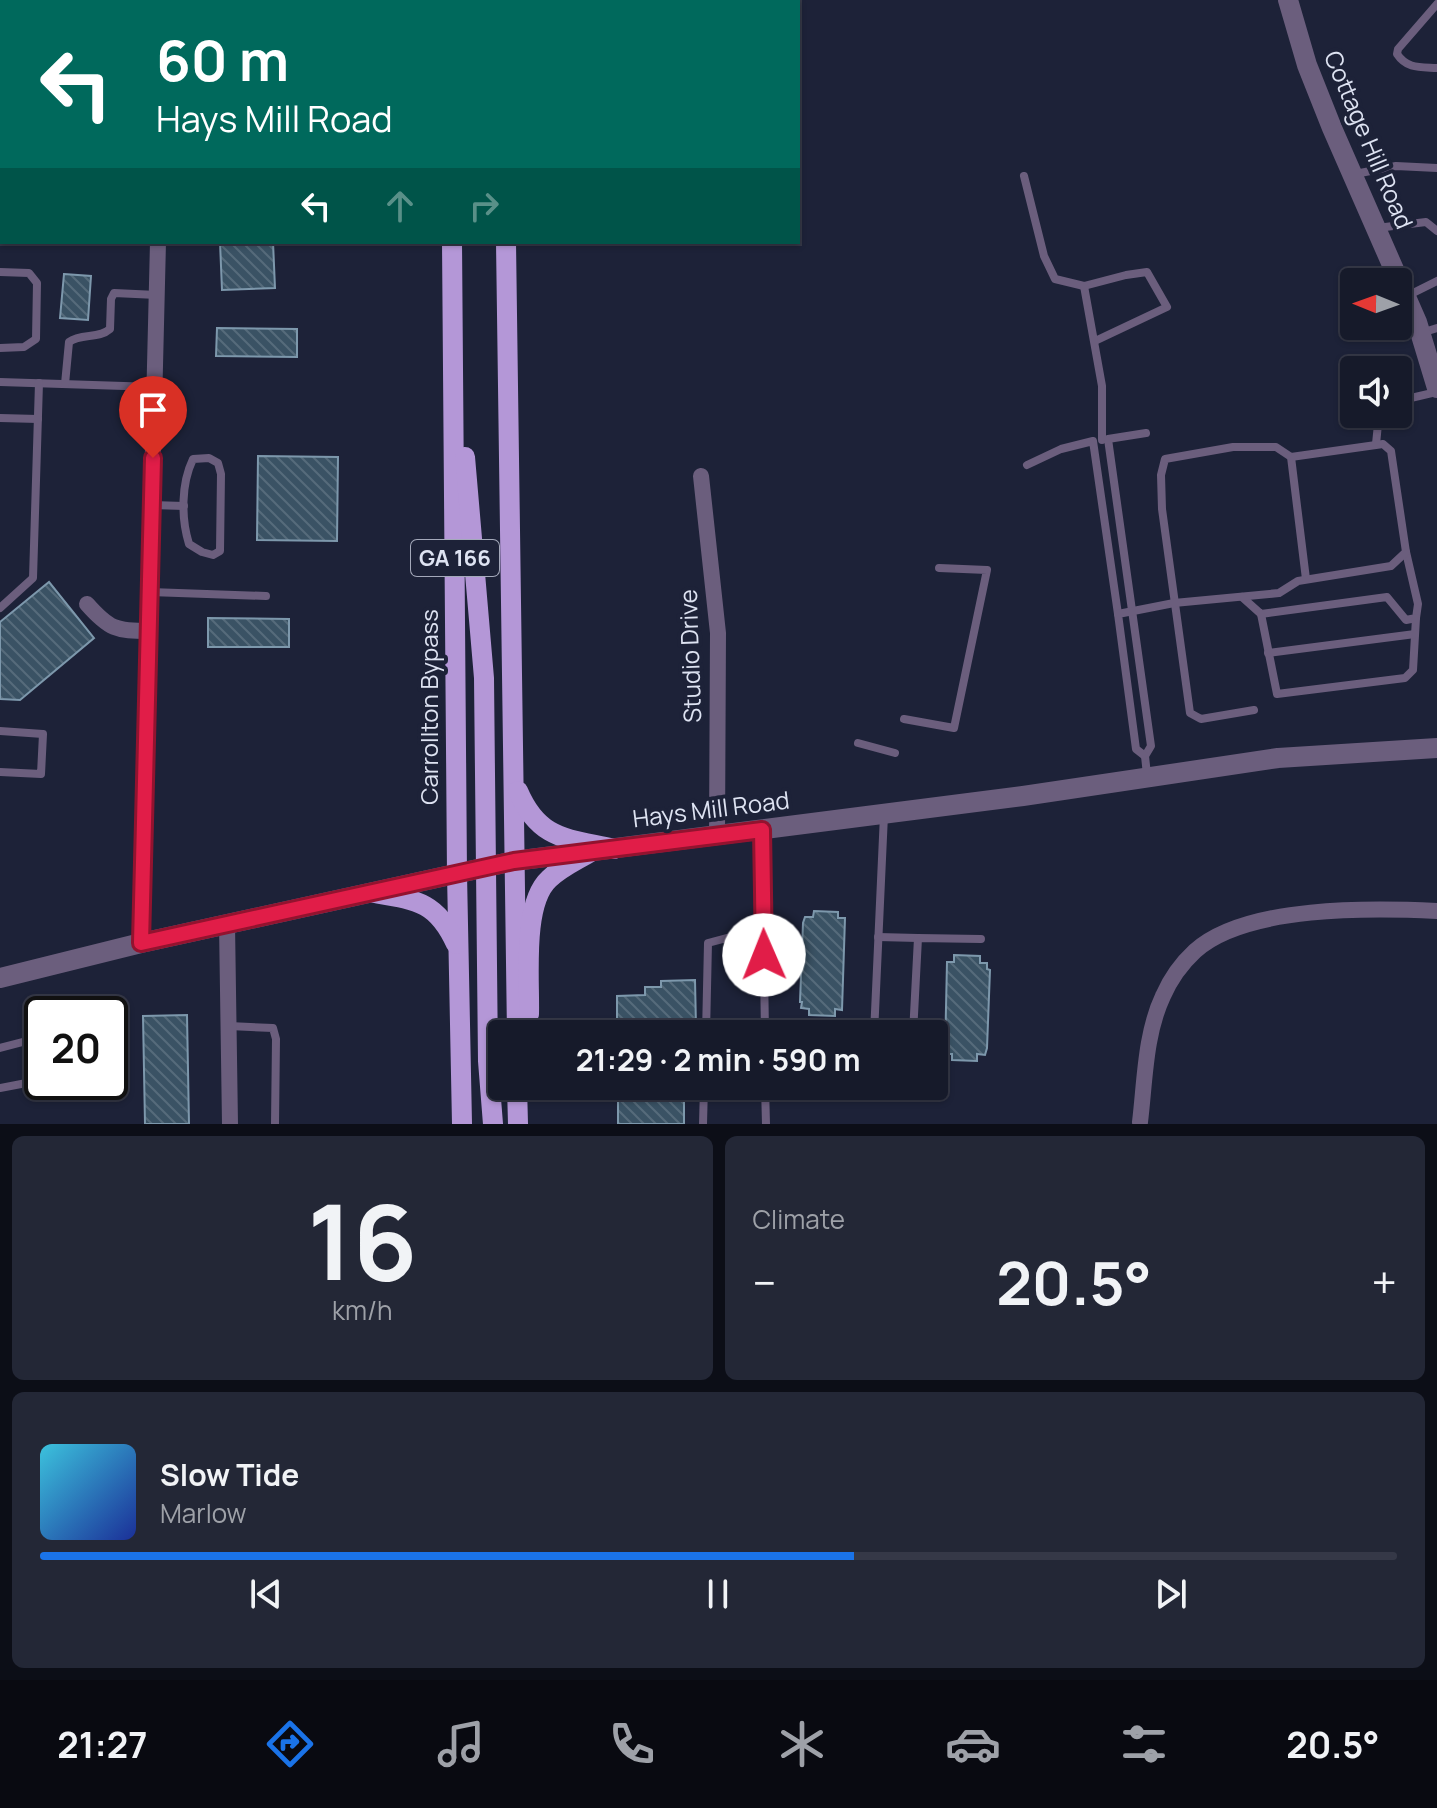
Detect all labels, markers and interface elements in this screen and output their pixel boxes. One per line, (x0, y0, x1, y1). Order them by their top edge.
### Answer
text: 60 m (156, 21, 289, 98)
icon: left (24, 32, 128, 136)
street label: Cottage Hill Road (1317, 45, 1422, 234)
text: Hays Mill Road (156, 94, 393, 143)
icon: left (294, 184, 338, 228)
icon: ahead (378, 184, 422, 228)
icon: right (462, 184, 506, 228)
north arrow (1340, 268, 1412, 340)
map controls (1340, 268, 1412, 428)
button: sound (1340, 356, 1412, 428)
pin (119, 376, 187, 458)
icon: arrive (131, 388, 175, 432)
road number: GA 166 (411, 540, 499, 576)
street label: Studio Drive (671, 589, 708, 723)
street label: Carrollton Bypass (412, 609, 445, 805)
street label: Hays Mill Road (631, 783, 791, 835)
position arrow (722, 913, 806, 997)
speed limit sign: 20 (24, 996, 128, 1100)
text: 21:29 · 2 min · 590 m (576, 1039, 860, 1080)
text: 16 (307, 1169, 417, 1311)
text: Climate (753, 1201, 845, 1237)
text: 20.5° (996, 1241, 1152, 1323)
text: − (753, 1252, 776, 1312)
text: + (1372, 1252, 1397, 1312)
text: km/h (332, 1292, 392, 1328)
text: Slow Tide (160, 1454, 299, 1495)
text: Marlow (160, 1495, 247, 1531)
icon: previous (244, 1572, 288, 1616)
icon: pause (696, 1572, 740, 1616)
icon: next (1149, 1572, 1193, 1616)
icon: directions (262, 1716, 318, 1772)
icon: music (433, 1716, 489, 1772)
icon: phone (604, 1716, 660, 1772)
icon: climate (774, 1716, 830, 1772)
icon: car (945, 1716, 1001, 1772)
icon: filters (1116, 1716, 1172, 1772)
text: 21:27 (57, 1720, 148, 1769)
text: 20.5° (1286, 1720, 1380, 1769)

